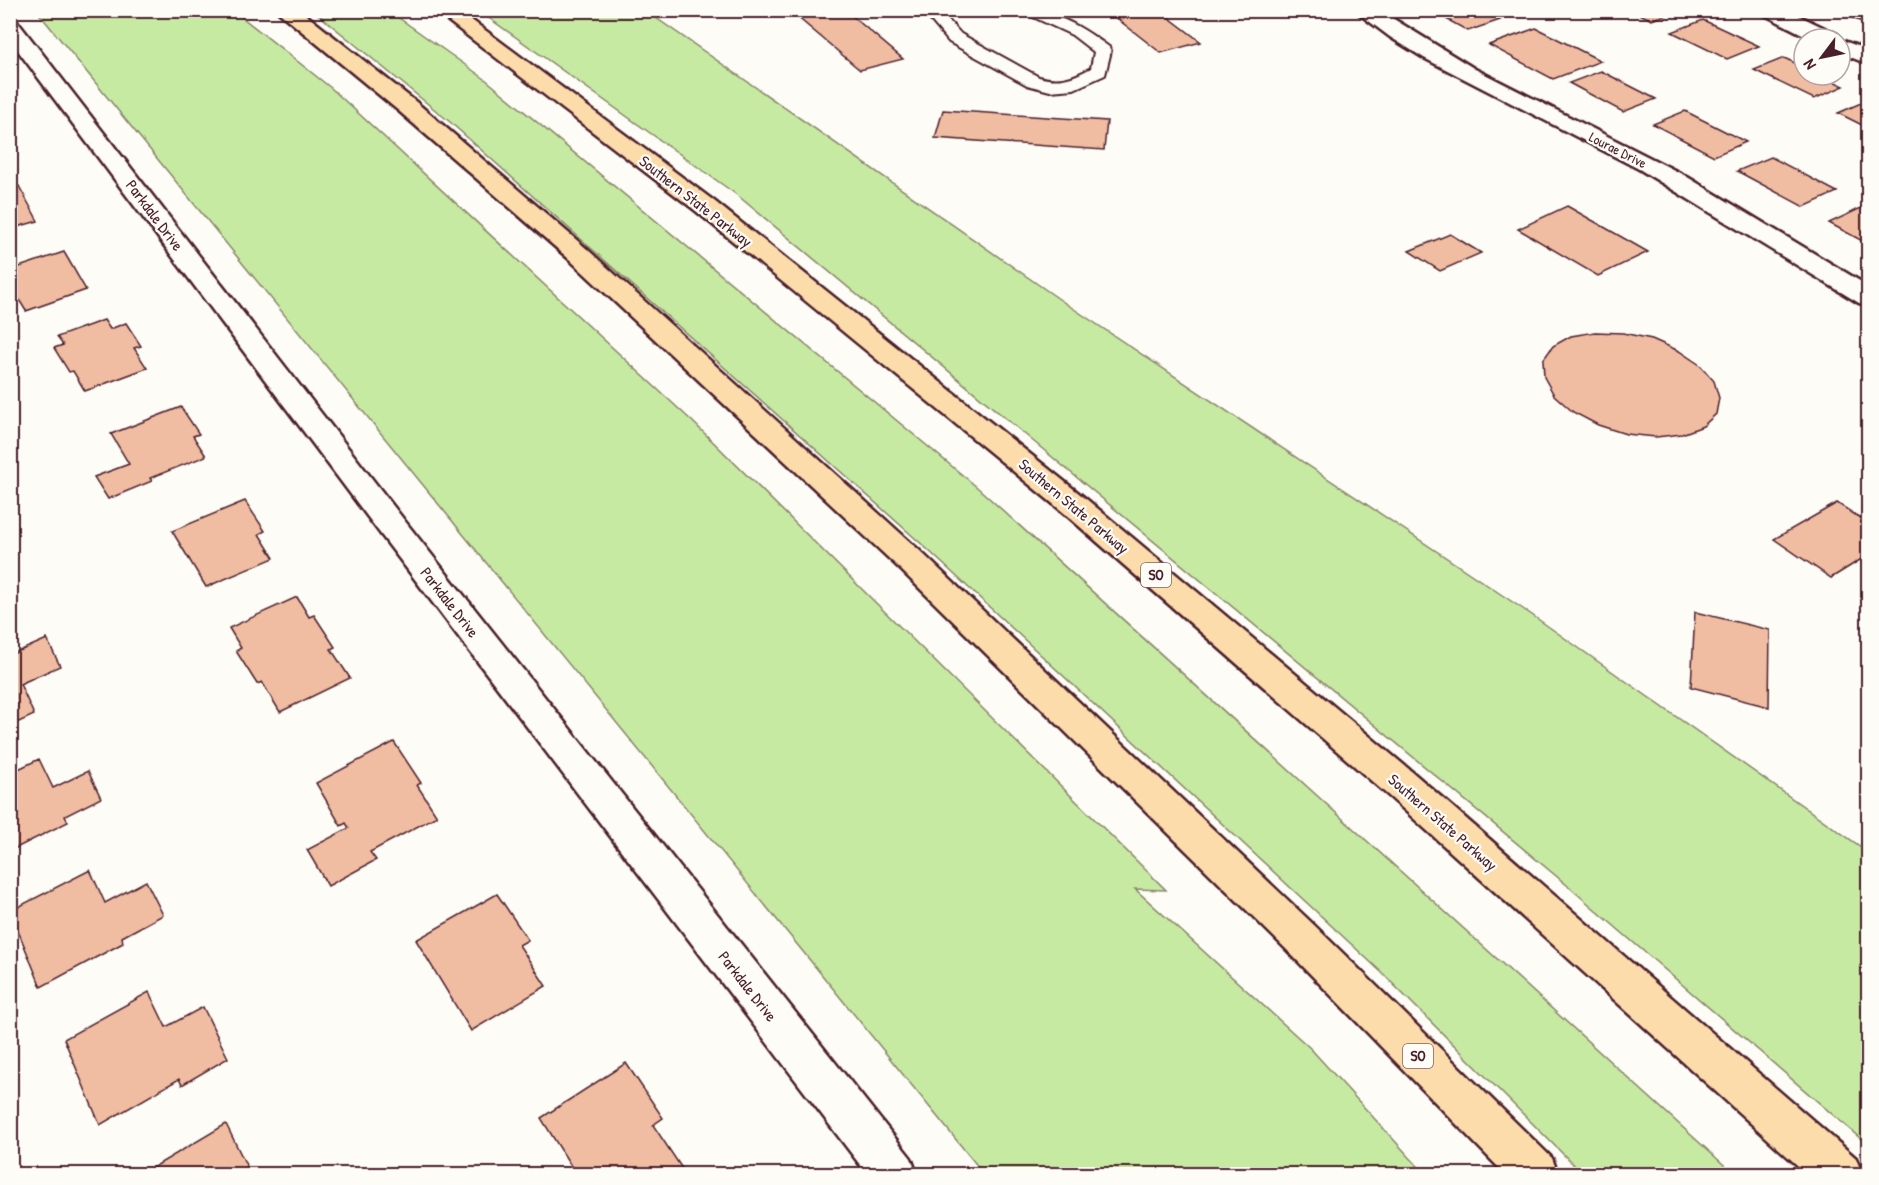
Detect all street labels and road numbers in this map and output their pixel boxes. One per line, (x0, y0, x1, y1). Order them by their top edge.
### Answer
street label: Lourae Drive (1586, 127, 1651, 172)
street label: Southern State Parkway (635, 150, 757, 252)
street label: Parkdale Drive (121, 175, 189, 256)
street label: Southern State Parkway (1014, 453, 1134, 559)
street label: Parkdale Drive (416, 562, 485, 642)
road number: SO (1141, 563, 1171, 587)
street label: Southern State Parkway (1384, 769, 1502, 876)
street label: Parkdale Drive (714, 946, 783, 1026)
road number: SO (1403, 1044, 1433, 1068)

